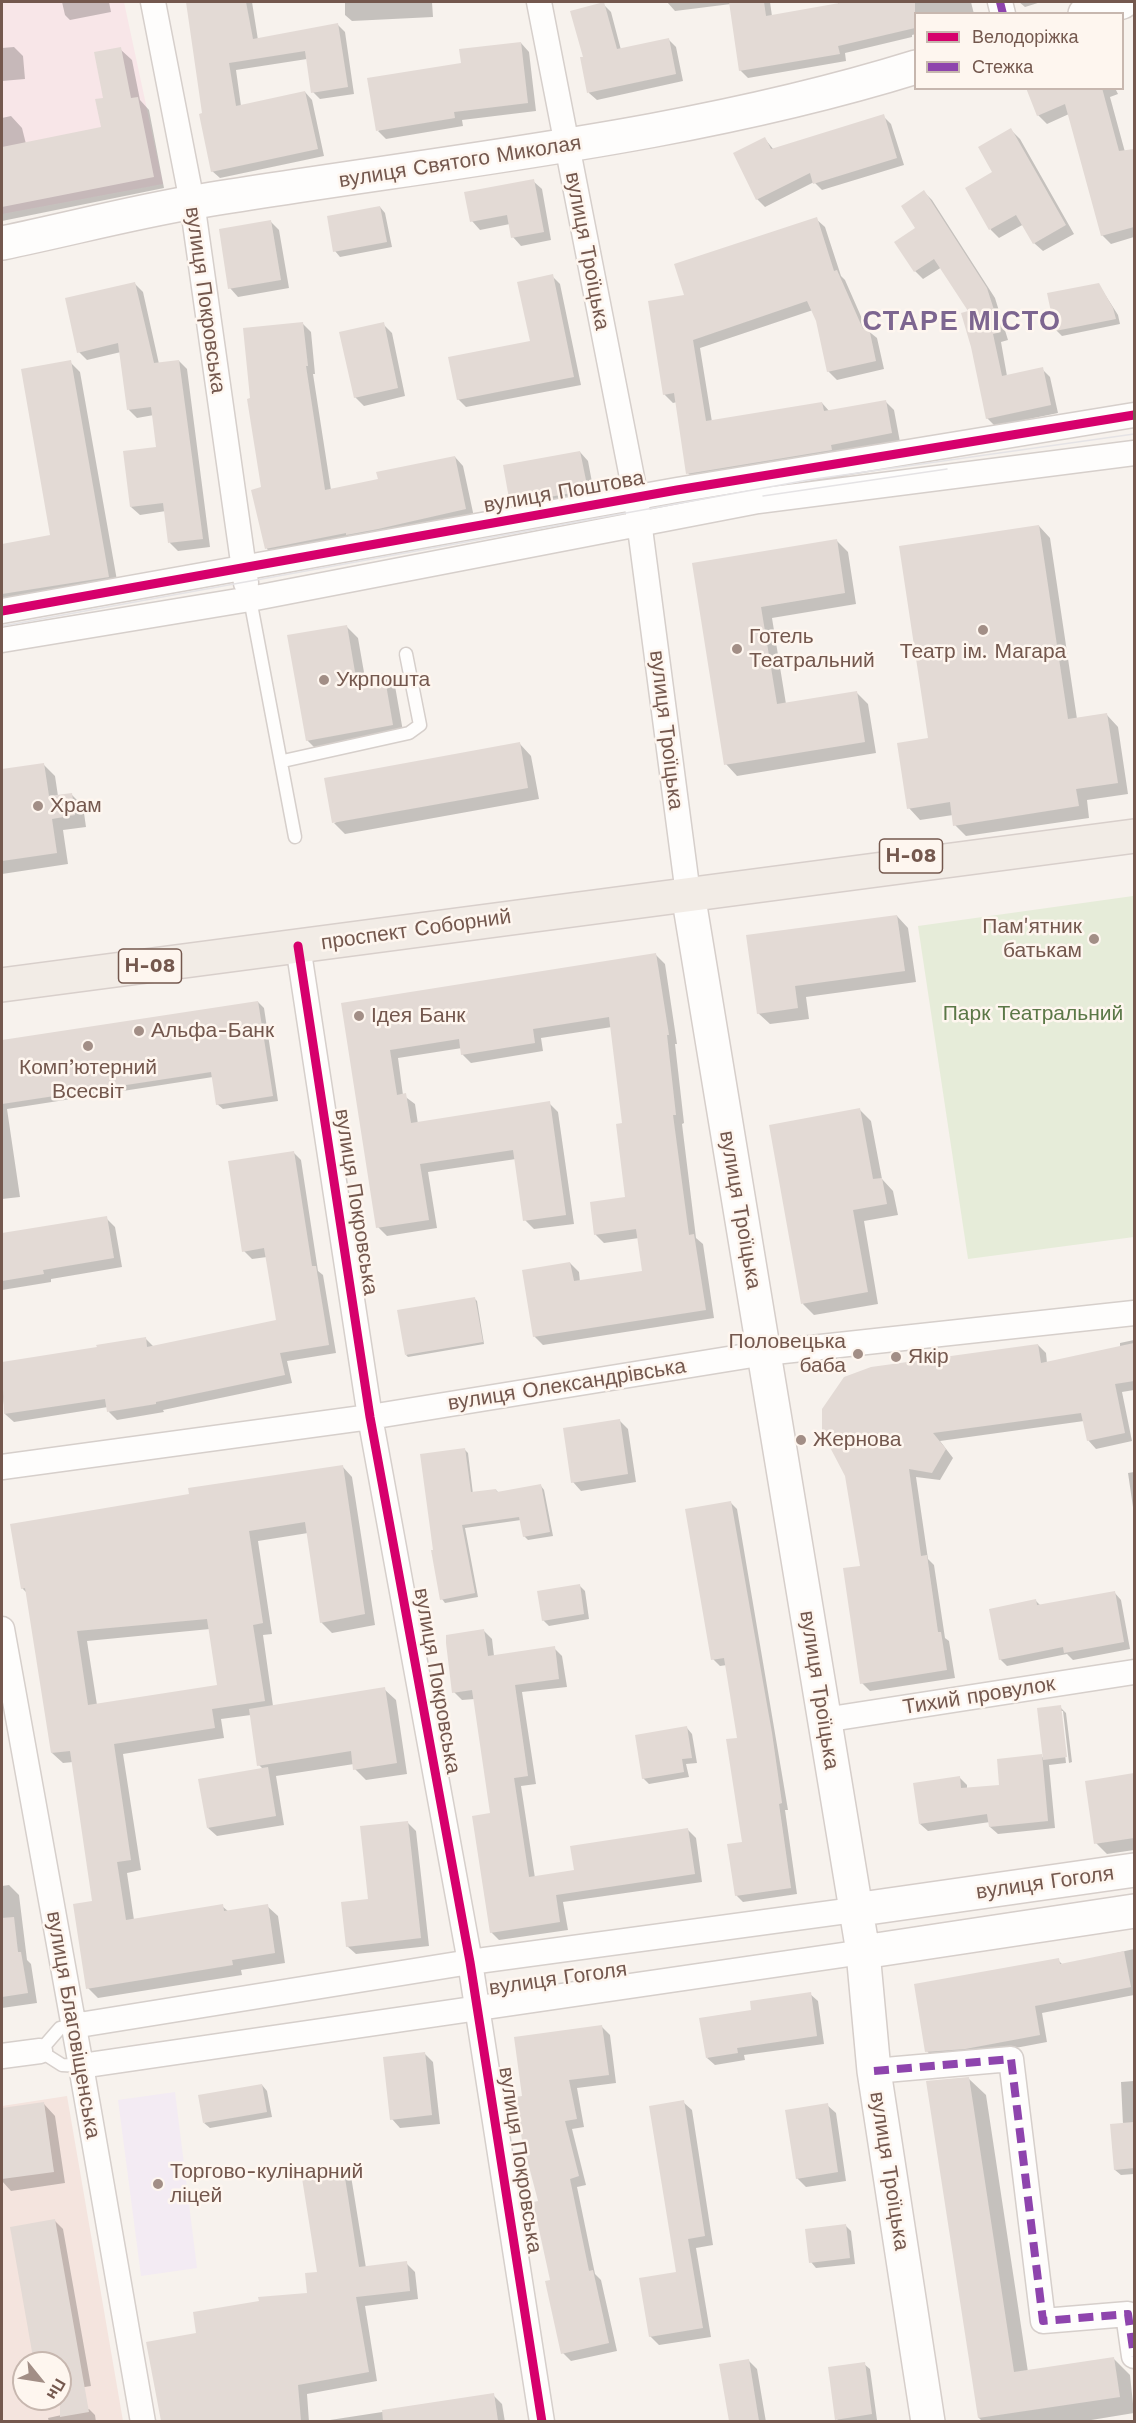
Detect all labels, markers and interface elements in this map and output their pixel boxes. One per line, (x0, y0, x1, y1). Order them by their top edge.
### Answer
legend (914, 12, 1124, 90)
text: Велодоріжка (972, 26, 1079, 47)
text: Стежка (972, 56, 1033, 77)
street label: вулиця Святого Миколая (337, 130, 583, 194)
street label: вулиця Троїцька (559, 170, 615, 332)
street label: вулиця Покровська (179, 205, 231, 395)
district label: СТАРЕ МІСТО (863, 306, 1061, 338)
street label: вулиця Поштова (482, 465, 646, 519)
marker: Театр ім. Магара (976, 623, 990, 637)
place label: Готель Театральний (749, 624, 875, 674)
place label: Театр ім. Магара (900, 639, 1066, 665)
marker: Готель Театральний (730, 642, 744, 656)
street label: вулиця Троїцька (644, 649, 688, 811)
place label: Укрпошта (336, 667, 430, 693)
marker: Укрпошта (317, 673, 331, 687)
place label: Храм (50, 793, 102, 819)
marker: Храм (31, 799, 45, 813)
road number: Н-08 (880, 839, 942, 873)
street label: проспект Соборний (319, 904, 513, 956)
place label: Пам'ятник батькам (982, 914, 1082, 964)
marker: Пам'ятник батькам (1087, 932, 1101, 946)
road number: Н-08 (118, 949, 182, 983)
park label: Парк Театральний (943, 1001, 1123, 1027)
place label: Ідея Банк (371, 1003, 466, 1029)
marker: Ідея Банк (352, 1009, 366, 1023)
place label: Альфа-Банк (151, 1018, 274, 1044)
marker: Альфа-Банк (132, 1024, 146, 1038)
marker: Комп’ютерний Всесвіт (81, 1039, 95, 1053)
place label: Комп’ютерний Всесвіт (19, 1055, 157, 1105)
street label: вулиця Покровська (329, 1107, 383, 1297)
street label: вулиця Троїцька (714, 1129, 766, 1291)
place label: Половецька баба (729, 1329, 846, 1379)
place label: Якір (908, 1344, 949, 1370)
marker: Половецька баба (851, 1347, 865, 1361)
marker: Якір (889, 1350, 903, 1364)
street label: вулиця Олександрівська (446, 1354, 688, 1416)
place label: Жернова (813, 1427, 901, 1453)
marker: Жернова (794, 1433, 808, 1447)
street label: вулиця Покровська (408, 1586, 466, 1776)
street label: вулиця Троїцька (794, 1609, 844, 1771)
street label: Тихий провулок (901, 1672, 1057, 1720)
street label: вулиця Гоголя (974, 1861, 1116, 1905)
street label: вулиця Благовіщенська (41, 1909, 105, 2141)
street label: вулиця Гоголя (487, 1957, 629, 2001)
street label: вулиця Покровська (493, 2065, 547, 2255)
street label: вулиця Троїцька (864, 2090, 914, 2252)
place label: Торгово-кулінарний ліцей (170, 2159, 363, 2209)
marker: Торгово-кулінарний ліцей (151, 2177, 165, 2191)
north arrow (12, 2351, 72, 2411)
text: Пн (43, 2375, 70, 2403)

